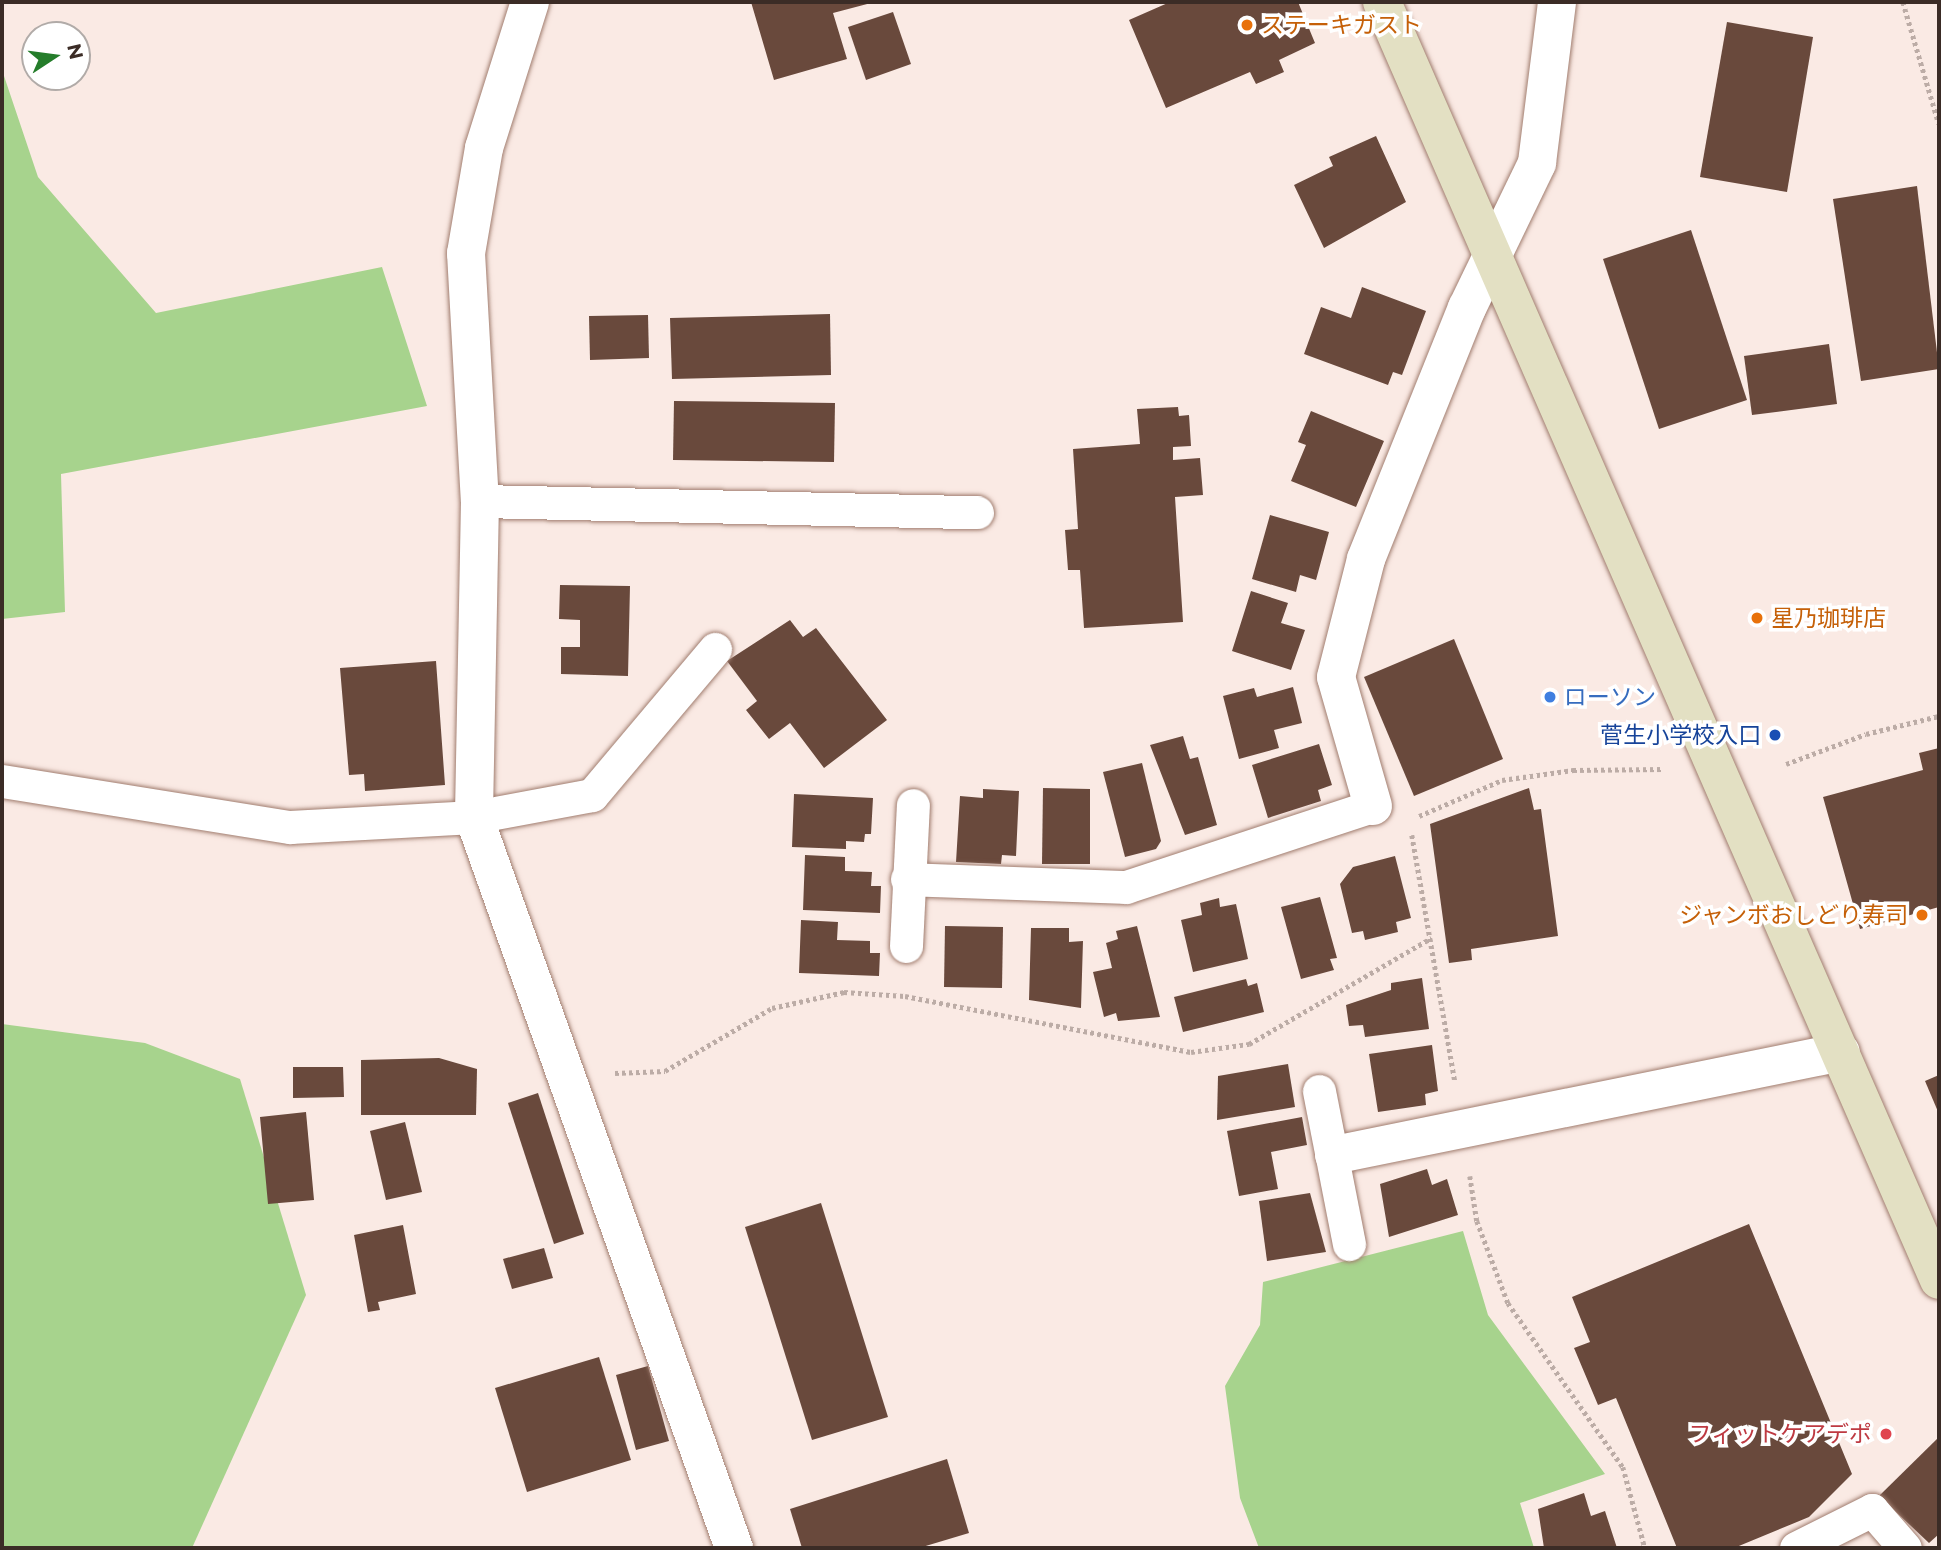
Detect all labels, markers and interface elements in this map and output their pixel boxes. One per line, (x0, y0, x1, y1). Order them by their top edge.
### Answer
place label: ステーキガスト (1261, 11, 1422, 39)
marker: ステーキガスト (1239, 17, 1255, 33)
north arrow (21, 21, 91, 91)
text: N (62, 42, 88, 62)
place label: 星乃珈琲店 (1771, 604, 1886, 632)
marker: 星乃珈琲店 (1749, 610, 1765, 626)
place label: ローソン (1564, 683, 1656, 711)
marker: ローソン (1542, 689, 1558, 705)
place label: 菅生小学校入口 (1600, 721, 1761, 749)
marker: 菅生小学校入口 (1767, 727, 1783, 743)
place label: ジャンボおしどり寿司 (1678, 901, 1908, 929)
marker: ジャンボおしどり寿司 (1914, 907, 1930, 923)
place label: フィットケアデポ (1688, 1420, 1872, 1448)
marker: フィットケアデポ (1878, 1426, 1894, 1442)

